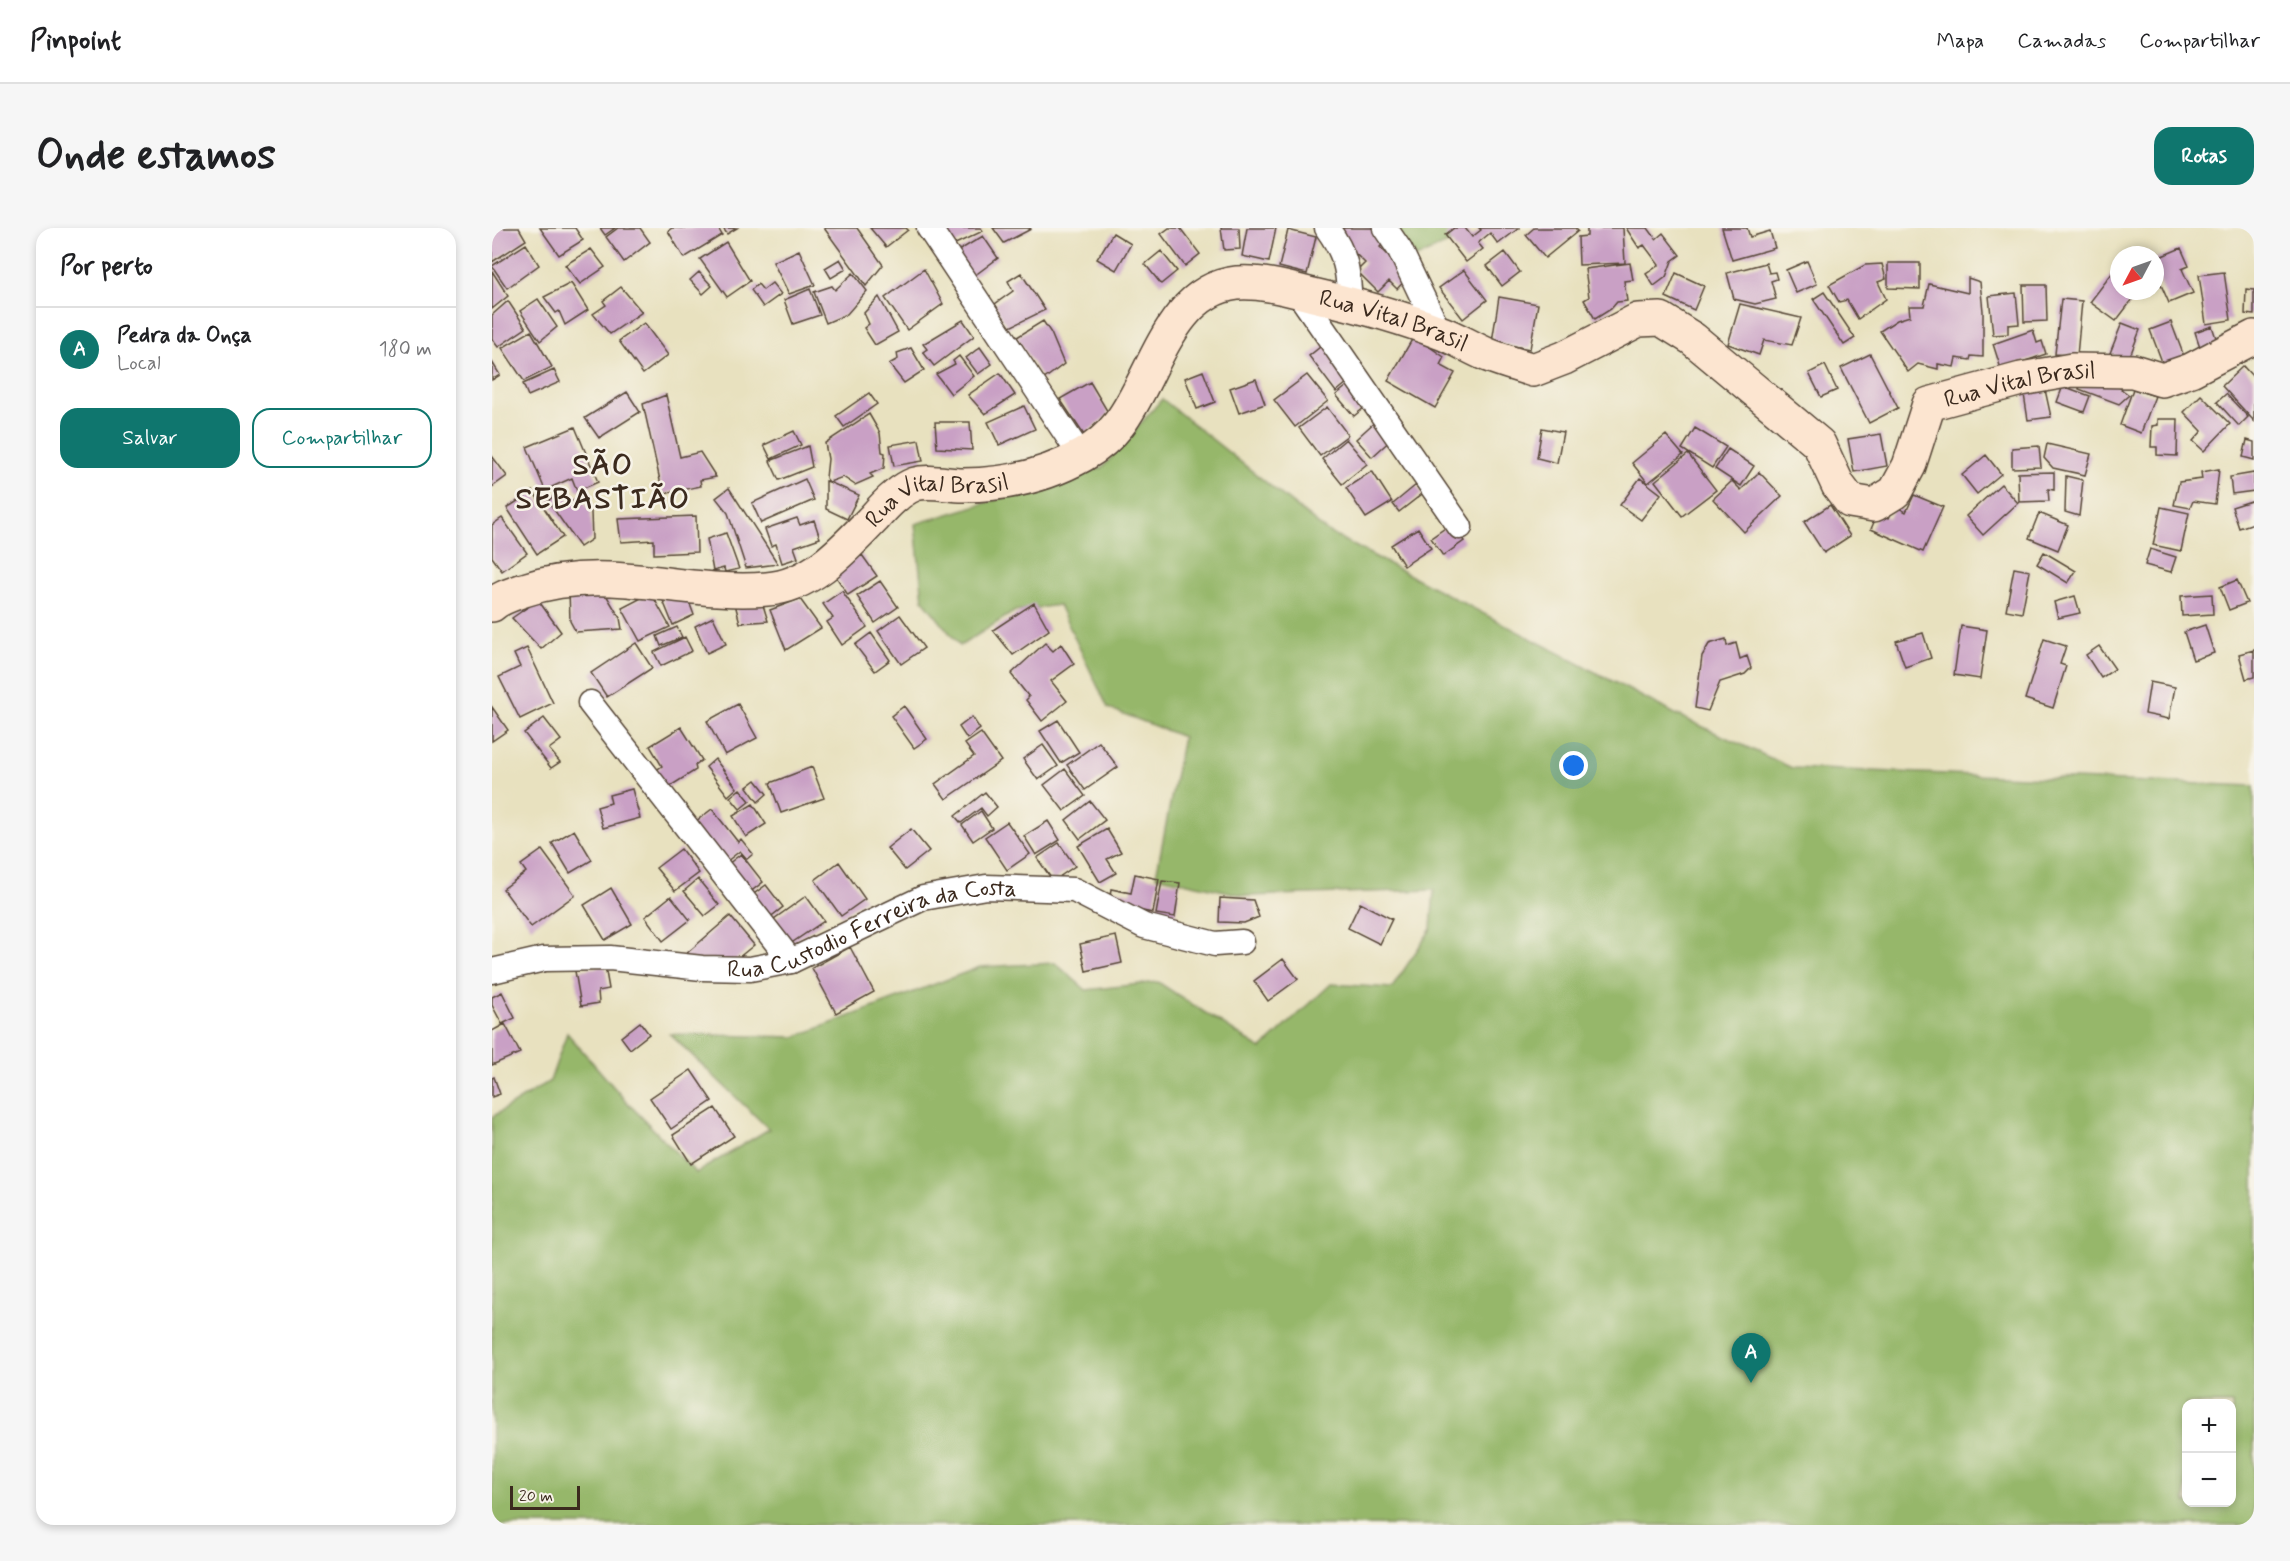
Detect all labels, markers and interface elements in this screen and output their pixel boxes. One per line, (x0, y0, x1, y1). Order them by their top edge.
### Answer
text: Pinpoint (30, 23, 121, 60)
text: Mapa (1936, 27, 1984, 55)
text: Camadas (2017, 27, 2106, 55)
text: Compartilhar (2139, 27, 2260, 55)
button: Rotas (2154, 127, 2254, 185)
text: Onde estamos (36, 129, 276, 184)
north arrow (2110, 246, 2164, 300)
text: Por perto (60, 250, 153, 284)
street label: Rua Vital Brasil (1316, 283, 1473, 360)
text: Pedra da Onça (117, 322, 252, 350)
text: A (73, 336, 86, 363)
text: 180 m (379, 336, 432, 363)
text: Local (117, 350, 161, 377)
street label: Rua Vital Brasil (1941, 356, 2096, 416)
button: Salvar (60, 408, 240, 468)
button: Compartilhar (252, 408, 432, 468)
district label: SÃO SEBASTIÃO (515, 446, 691, 519)
street label: Rua Vital Brasil (859, 467, 1011, 535)
your location (1559, 751, 1588, 780)
street label: Rua Custodio Ferreira da Costa (727, 873, 1017, 986)
pin: A (1732, 1334, 1770, 1383)
map controls (2182, 1399, 2236, 1507)
button: + (2182, 1399, 2236, 1453)
button: − (2182, 1453, 2236, 1507)
scale bar (510, 1483, 580, 1510)
text: 20 m (519, 1486, 553, 1507)

